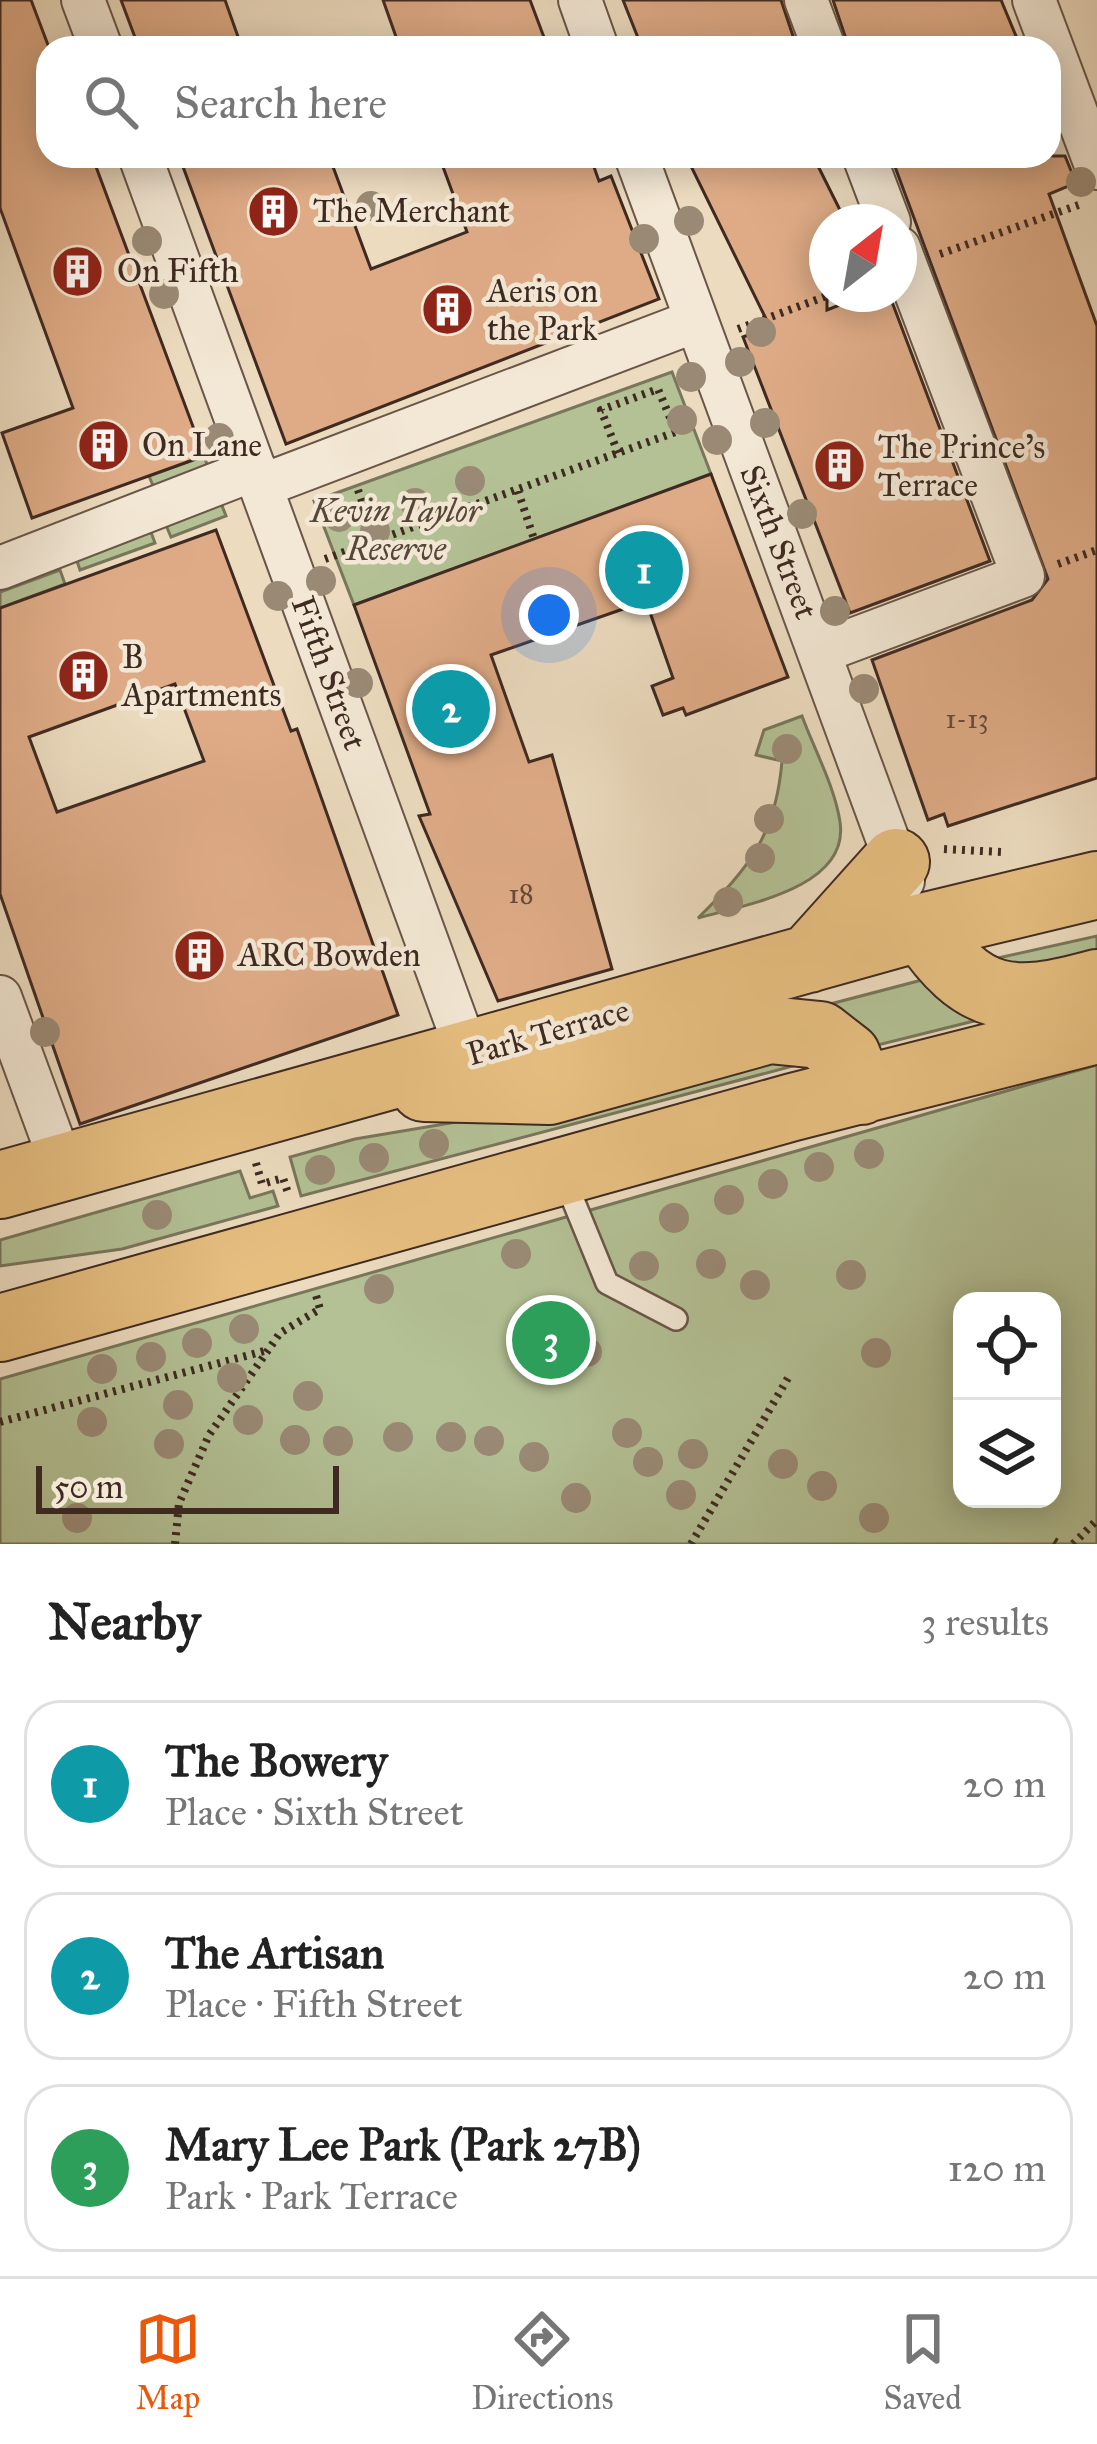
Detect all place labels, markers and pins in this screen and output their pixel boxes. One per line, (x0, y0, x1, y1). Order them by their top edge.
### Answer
building icon: The Merchant (246, 183, 302, 239)
place label: The Merchant (313, 191, 510, 231)
building icon: On Fifth (50, 243, 106, 299)
place label: On Fifth (117, 251, 239, 291)
place label: Aeris on the Park (485, 271, 598, 349)
building icon: Aeris on the Park (420, 282, 476, 338)
building icon: On Lane (75, 417, 131, 473)
place label: On Lane (142, 425, 262, 465)
place label: The Prince’s Terrace (878, 427, 1045, 505)
building icon: The Prince’s Terrace (811, 438, 867, 494)
pin: 1 (605, 525, 683, 615)
place label: B Apartments (120, 637, 282, 715)
building icon: B Apartments (55, 648, 111, 704)
pin: 2 (412, 664, 490, 754)
building icon: ARC Bowden (171, 927, 227, 983)
place label: ARC Bowden (236, 935, 421, 975)
pin: 3 (512, 1295, 590, 1385)

